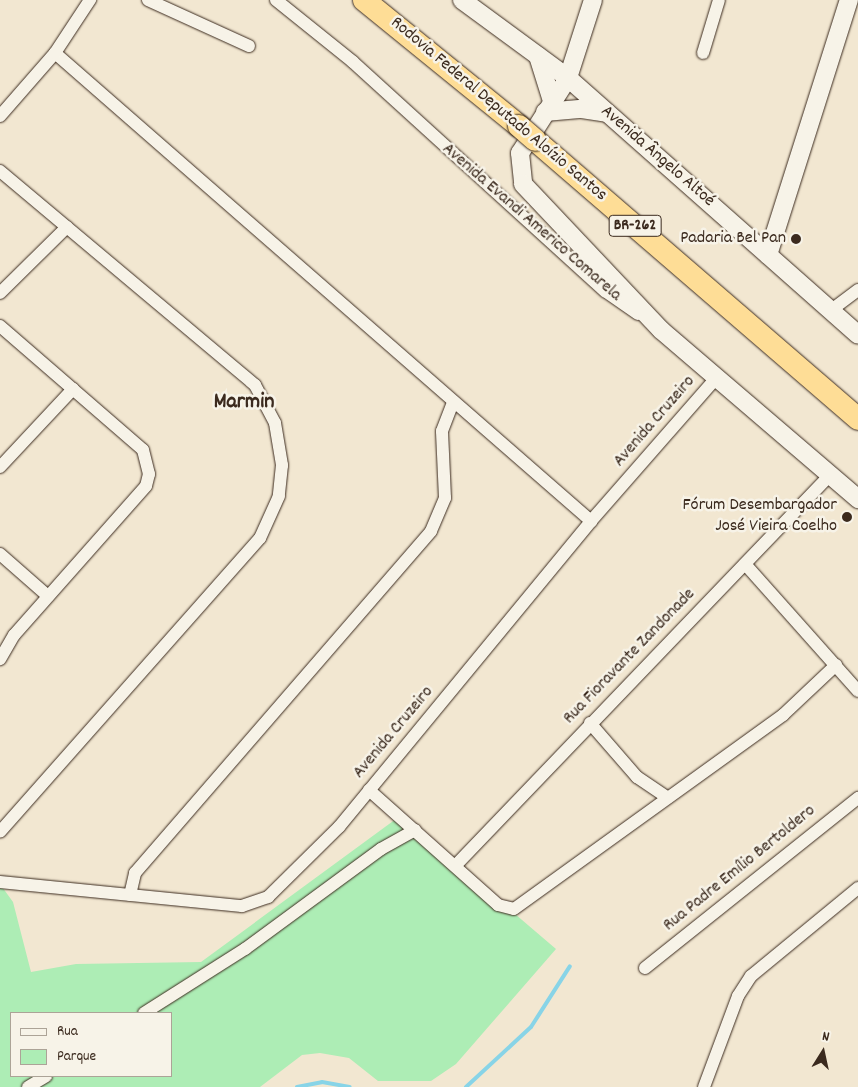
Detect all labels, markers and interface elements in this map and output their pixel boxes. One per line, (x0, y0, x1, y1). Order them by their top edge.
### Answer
street label: Rodovia Federal Deputado Aloízio Santos (385, 13, 611, 207)
street label: Avenida Ângelo Altoé (595, 102, 719, 212)
street label: Avenida Evandi Americo Comarela (437, 139, 625, 307)
road number: BR-262 (608, 212, 662, 240)
place label: Padaria Bel Pan (680, 228, 786, 250)
marker: Padaria Bel Pan (790, 233, 802, 245)
street label: Avenida Cruzeiro (609, 372, 701, 472)
district label: Marmin (214, 390, 274, 416)
place label: Fórum Desembargador José Vieira Coelho (683, 496, 837, 538)
marker: Fórum Desembargador José Vieira Coelho (841, 511, 853, 523)
street label: Rua Fioravante Zandonade (559, 584, 701, 730)
street label: Avenida Cruzeiro (349, 682, 439, 784)
street label: Rua Padre Emílio Bertoldero (660, 801, 820, 937)
legend (10, 1012, 172, 1077)
text: Rua (57, 1021, 78, 1043)
north arrow (798, 1027, 848, 1077)
text: N (820, 1027, 831, 1048)
text: Parque (57, 1046, 96, 1068)

